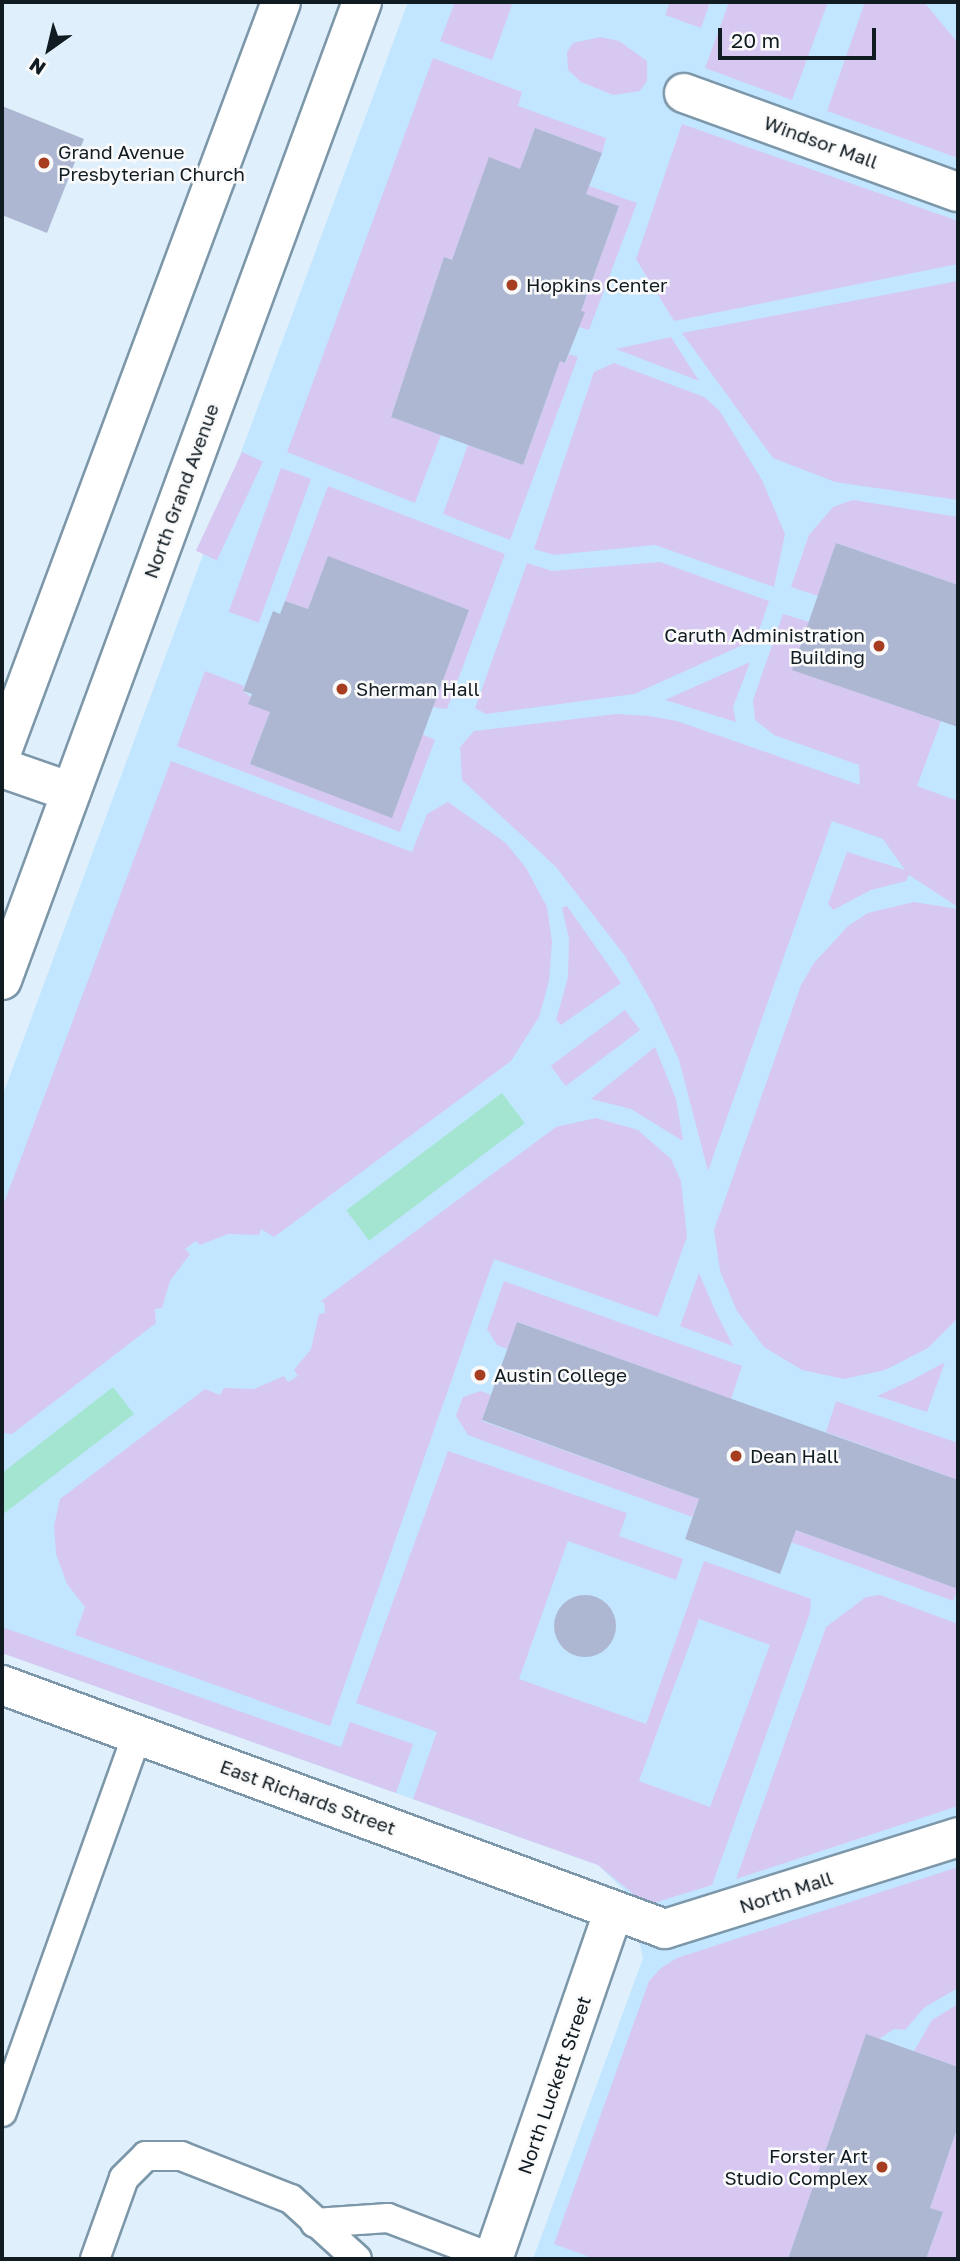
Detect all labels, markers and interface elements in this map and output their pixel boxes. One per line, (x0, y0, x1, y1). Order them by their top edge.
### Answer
north arrow (14, 14, 84, 84)
scale bar (722, 14, 880, 58)
text: 20 m (731, 27, 780, 53)
text: N (25, 53, 49, 80)
street label: Windsor Mall (761, 111, 881, 173)
place label: Grand Avenue Presbyterian Church (58, 141, 245, 185)
marker: Grand Avenue Presbyterian Church (36, 155, 52, 171)
place label: Hopkins Center (526, 274, 667, 296)
marker: Hopkins Center (504, 277, 520, 293)
street label: North Grand Avenue (139, 401, 223, 581)
place label: Caruth Administration Building (664, 624, 865, 668)
marker: Caruth Administration Building (871, 638, 887, 654)
place label: Sherman Hall (356, 678, 480, 700)
marker: Sherman Hall (334, 681, 350, 697)
place label: Austin College (494, 1364, 627, 1386)
marker: Austin College (472, 1367, 488, 1383)
place label: Dean Hall (750, 1445, 839, 1467)
marker: Dean Hall (728, 1448, 744, 1464)
street label: East Richards Street (217, 1755, 399, 1839)
street label: North Mall (736, 1866, 836, 1918)
street label: North Luckett Street (513, 1993, 595, 2177)
place label: Forster Art Studio Complex (724, 2145, 868, 2189)
marker: Forster Art Studio Complex (874, 2159, 890, 2175)

